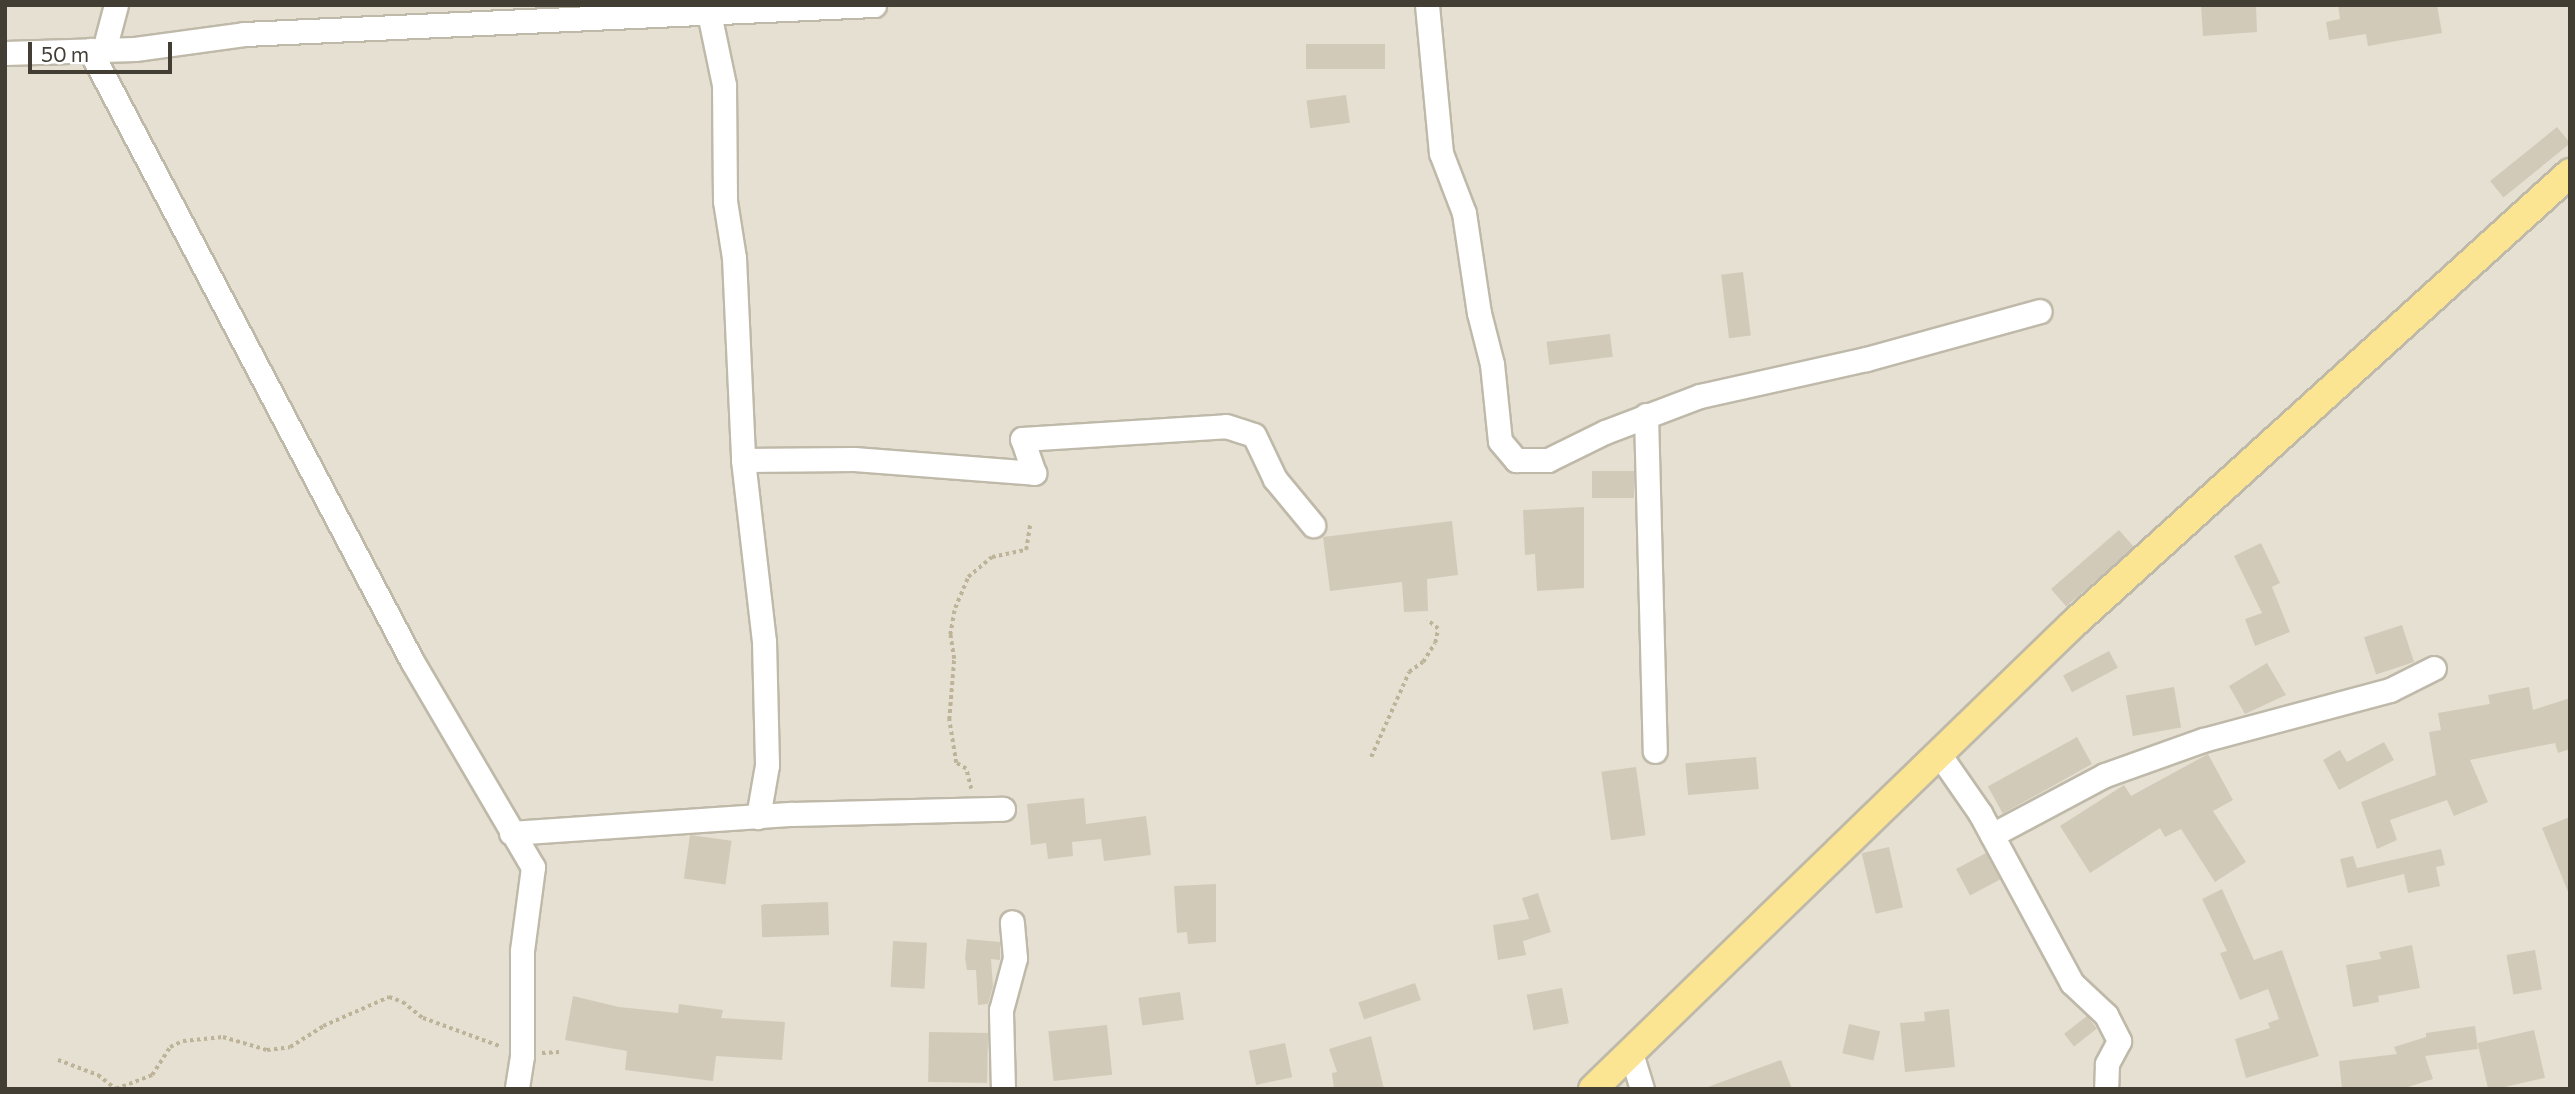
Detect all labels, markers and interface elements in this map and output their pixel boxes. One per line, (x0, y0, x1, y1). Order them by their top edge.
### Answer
scale bar (32, 28, 175, 72)
text: 50 m (41, 41, 89, 66)

